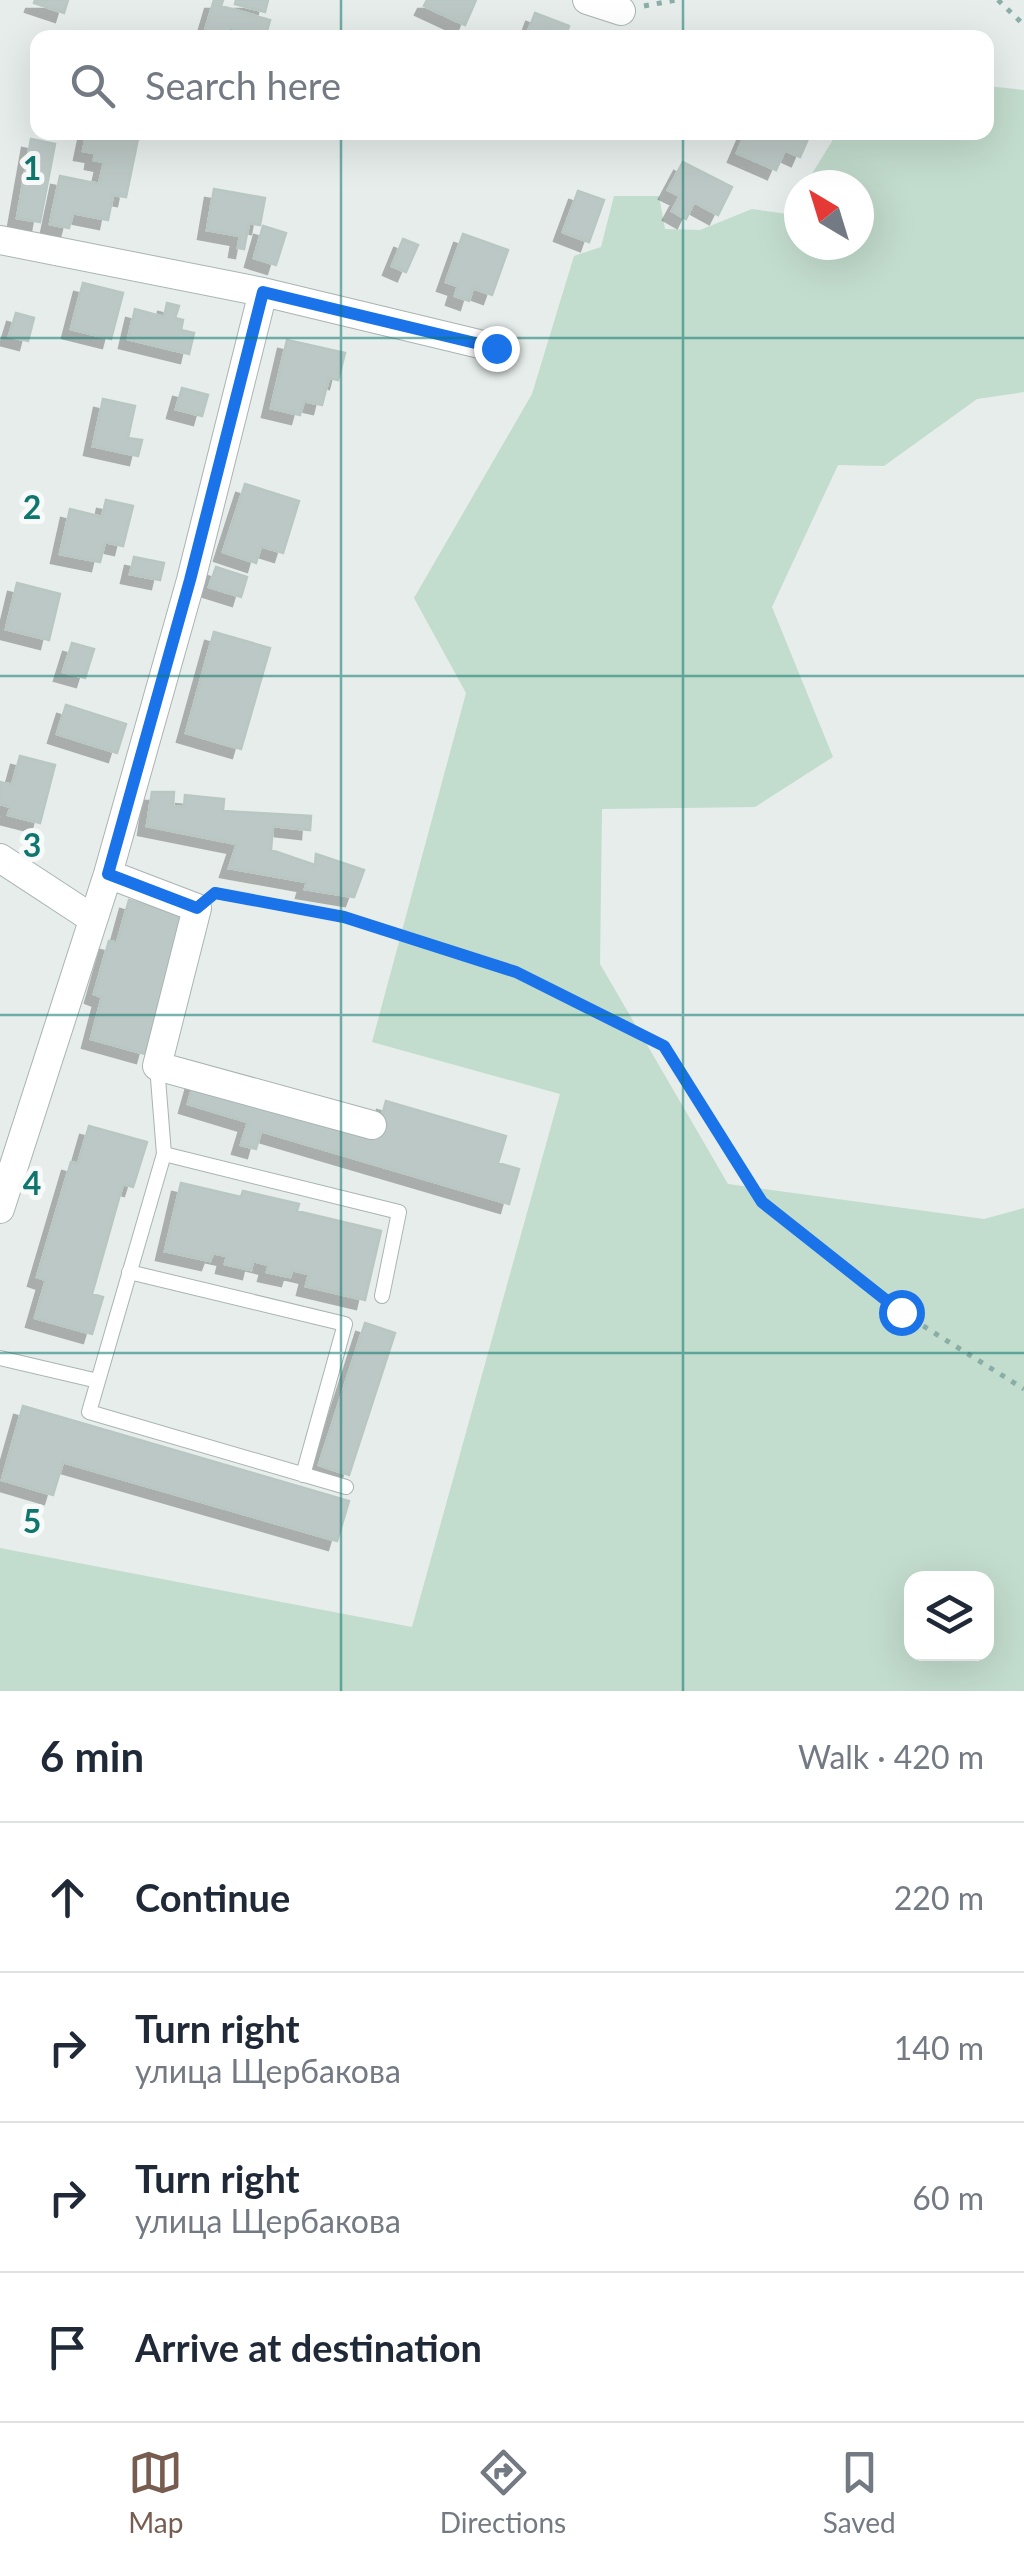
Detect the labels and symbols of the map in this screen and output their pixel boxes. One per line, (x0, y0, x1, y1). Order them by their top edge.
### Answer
text: 1 (23, 148, 41, 187)
north arrow (784, 170, 874, 260)
route end (474, 326, 520, 372)
text: 2 (23, 487, 41, 526)
text: 3 (23, 825, 41, 864)
text: 4 (23, 1163, 41, 1202)
route start (879, 1290, 925, 1336)
text: 5 (23, 1501, 41, 1540)

